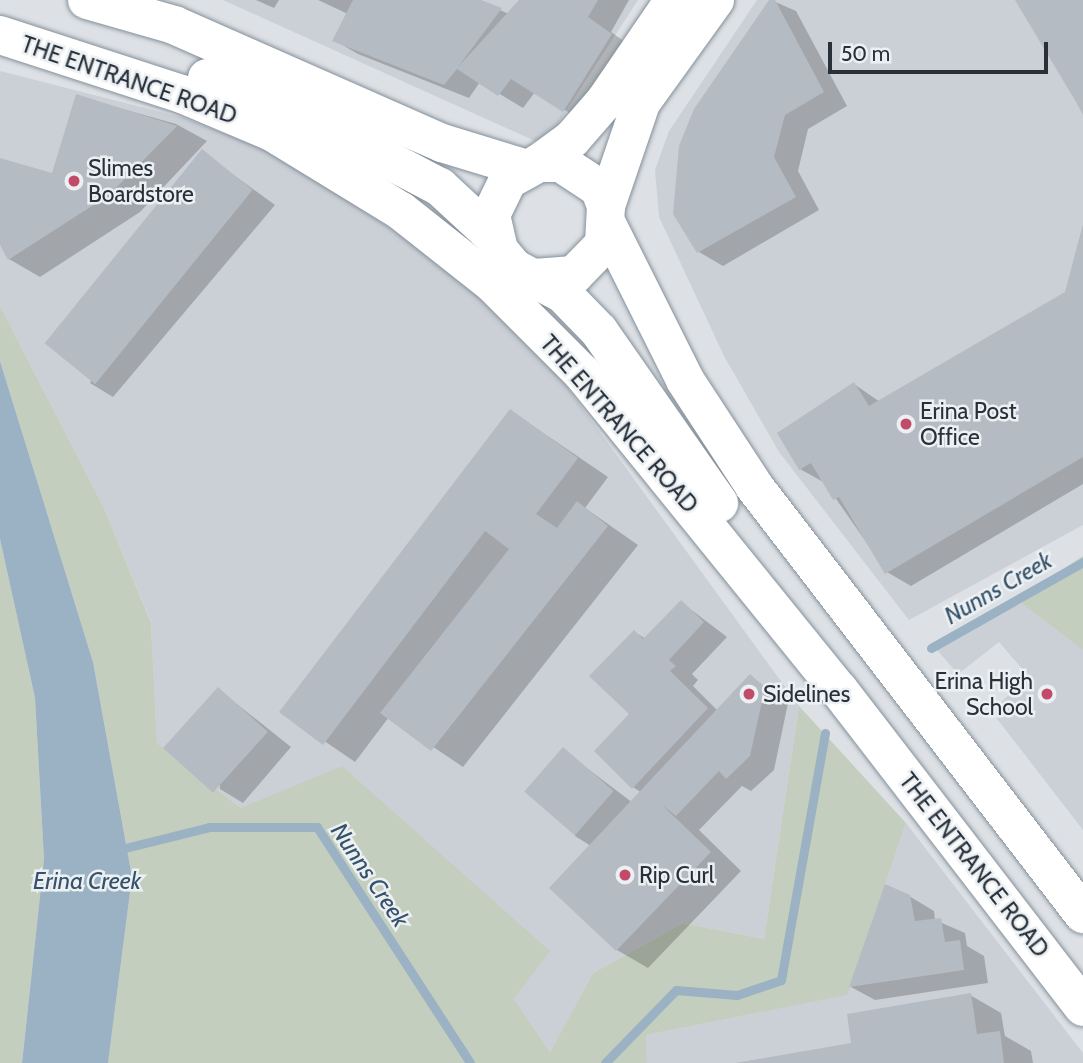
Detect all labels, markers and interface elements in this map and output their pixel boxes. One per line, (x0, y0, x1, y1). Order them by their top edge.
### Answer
scale bar (831, 28, 1052, 72)
street label: THE ENTRANCE ROAD (18, 30, 240, 130)
text: 50 m (841, 41, 890, 66)
place label: Slimes Boardstore (88, 154, 194, 208)
marker: Slimes Boardstore (66, 173, 82, 189)
street label: THE ENTRANCE ROAD (534, 330, 704, 518)
place label: Erina Post Office (920, 397, 1017, 451)
marker: Erina Post Office (898, 416, 914, 432)
water label: Nunns Creek (939, 546, 1057, 630)
place label: Erina High School (934, 667, 1033, 721)
place label: Sidelines (763, 680, 850, 708)
marker: Sidelines (741, 686, 757, 702)
marker: Erina High School (1039, 686, 1055, 702)
street label: THE ENTRANCE ROAD (894, 767, 1054, 963)
water label: Nunns Creek (325, 818, 415, 932)
place label: Rip Curl (639, 861, 714, 889)
water label: Erina Creek (33, 867, 141, 895)
marker: Rip Curl (617, 867, 633, 883)

